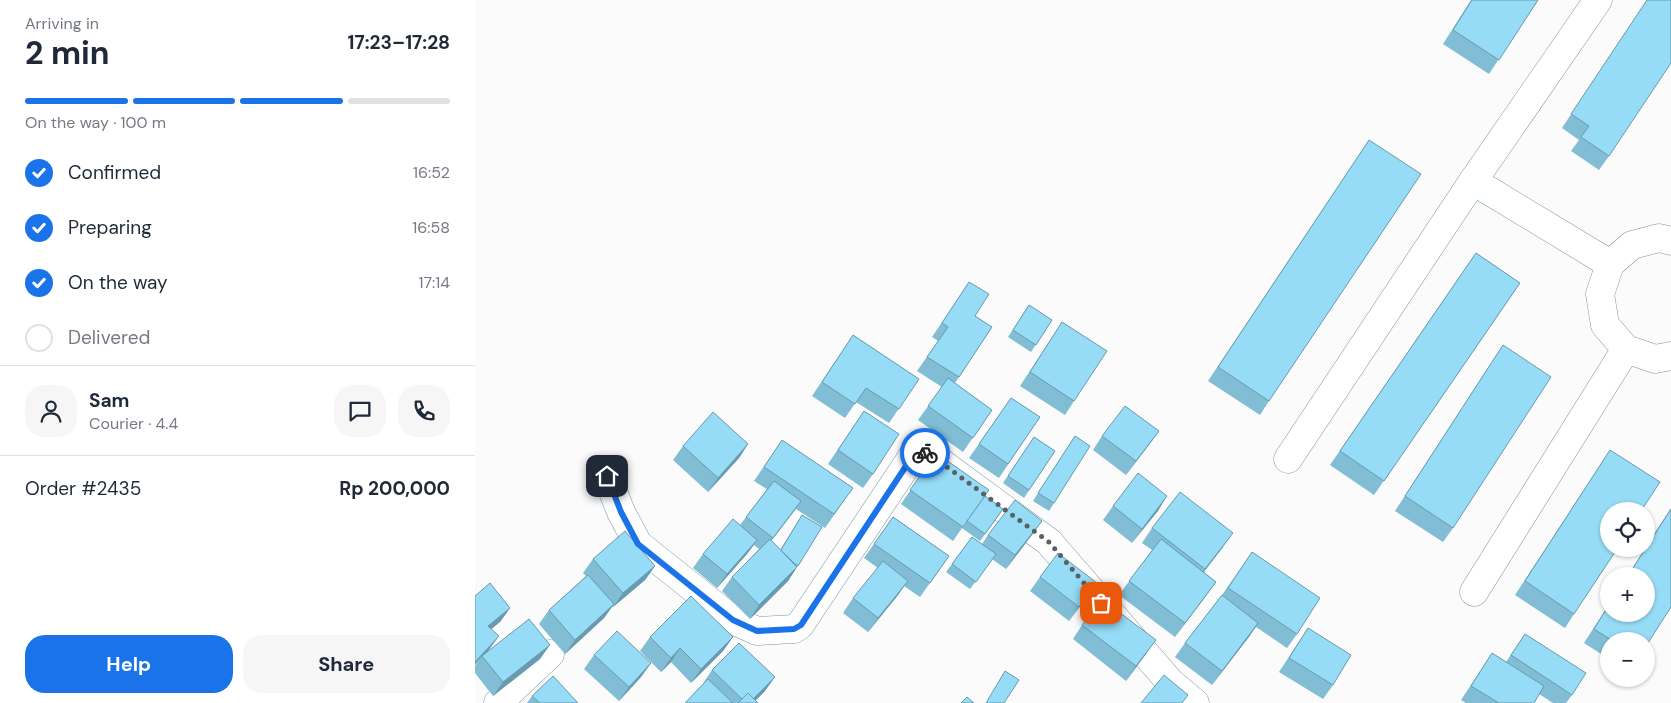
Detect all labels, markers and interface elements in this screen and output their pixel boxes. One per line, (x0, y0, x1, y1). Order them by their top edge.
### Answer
text: Arriving in (25, 13, 99, 34)
text: 17:23–17:28 (348, 30, 450, 55)
text: 2 min (25, 32, 110, 74)
text: On the way · 100 m (25, 112, 166, 133)
icon: check (25, 159, 53, 187)
text: Confirmed (68, 160, 161, 185)
text: 16:52 (413, 162, 450, 183)
icon: check (25, 214, 53, 242)
text: Preparing (68, 215, 152, 240)
text: 16:58 (412, 217, 450, 238)
icon: check (25, 269, 53, 297)
text: On the way (68, 270, 168, 295)
text: 17:14 (419, 272, 450, 293)
text: Delivered (68, 325, 150, 350)
button: person (25, 385, 77, 437)
button: chat (334, 385, 386, 437)
button: phone (398, 385, 450, 437)
text: Sam (89, 388, 130, 413)
text: Courier · 4.4 (89, 413, 178, 434)
courier (900, 428, 950, 478)
icon: bike (911, 439, 939, 467)
pin (586, 455, 628, 497)
icon: home (593, 462, 621, 490)
text: Order #2435 (25, 476, 141, 501)
text: Rp 200,000 (339, 476, 450, 501)
map controls (1600, 502, 1655, 687)
button: locate (1600, 502, 1655, 557)
button: + (1600, 567, 1655, 622)
pin (1080, 582, 1122, 624)
icon: bag (1087, 589, 1115, 617)
button: − (1600, 632, 1655, 687)
button: Help (25, 635, 233, 693)
button: Share (243, 635, 450, 693)

